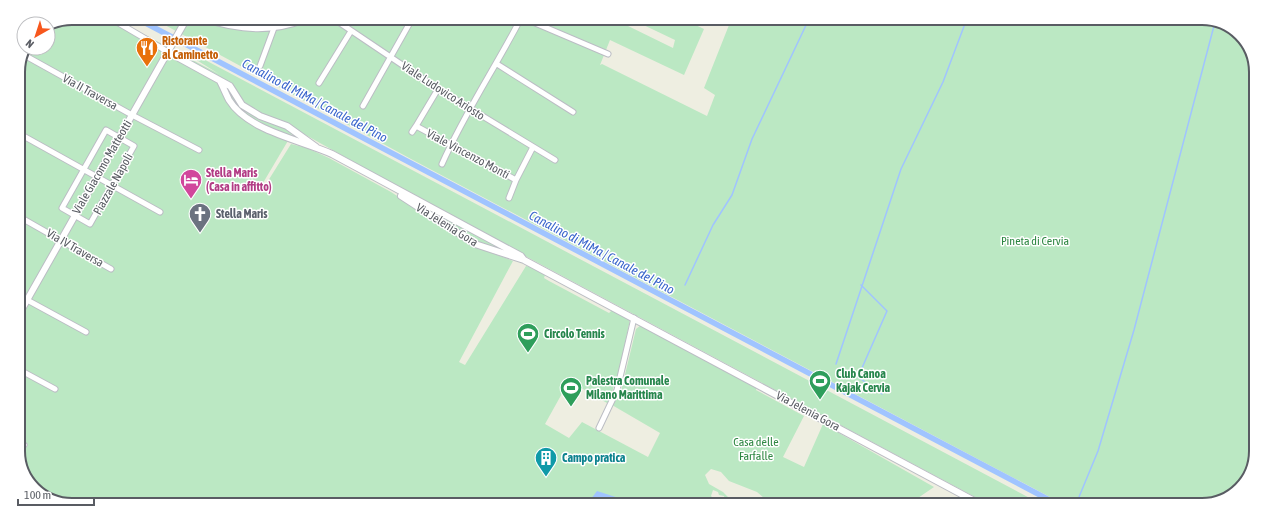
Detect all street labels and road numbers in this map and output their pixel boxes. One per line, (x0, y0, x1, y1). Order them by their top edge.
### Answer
street label: Viale Ludovico Ariosto (399, 59, 488, 123)
street label: Via II Traversa (60, 71, 120, 113)
street label: Viale Giacomo Matteotti (69, 118, 135, 216)
street label: Viale Vincenzo Monti (424, 126, 512, 182)
street label: Piazzale Napoli (90, 151, 136, 217)
street label: Via Jelenia Gora (413, 200, 481, 250)
street label: Via IV Traversa (44, 226, 106, 270)
street label: Via Jelenia Gora (774, 388, 842, 434)

